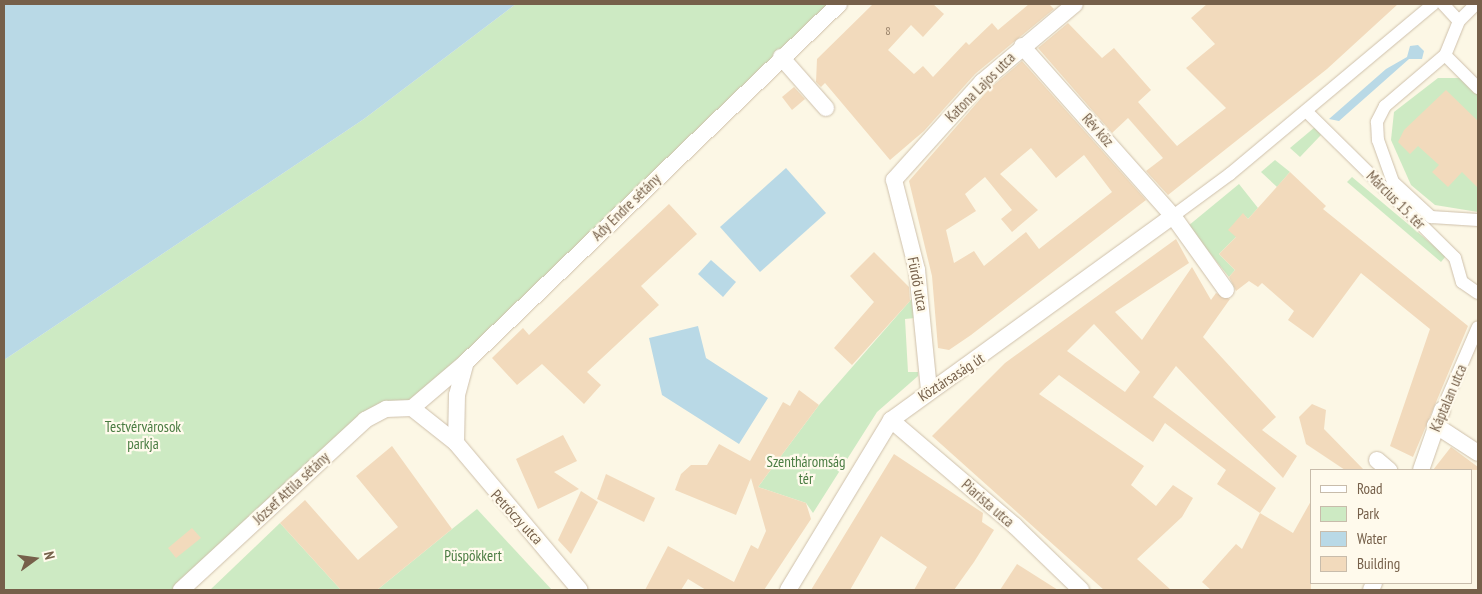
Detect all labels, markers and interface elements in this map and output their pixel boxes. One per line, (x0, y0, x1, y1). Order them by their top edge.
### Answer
house number: 8 (885, 24, 891, 38)
street label: Katona Lajos utca (941, 48, 1019, 126)
street label: Rév köz (1078, 110, 1118, 150)
street label: Március 15. tér (1363, 167, 1429, 233)
street label: Ady Endre sétány (588, 170, 664, 244)
street label: Fürdő utca (904, 255, 932, 313)
street label: Köztársaság út (915, 349, 987, 405)
street label: Káptalan utca (1426, 362, 1470, 434)
park label: Testvérvárosok parkja (105, 417, 181, 452)
street label: József Attila sétány (249, 448, 333, 528)
park label: Szentháromság tér (766, 452, 846, 487)
legend (1310, 469, 1472, 584)
street label: Piarista utca (958, 475, 1018, 531)
text: Road (1357, 479, 1383, 498)
street label: Petróczy utca (487, 486, 547, 548)
text: Park (1357, 504, 1379, 523)
text: Water (1357, 529, 1387, 548)
north arrow (10, 534, 60, 584)
park label: Püspökkert (444, 547, 502, 565)
text: N (40, 550, 59, 561)
text: Building (1357, 554, 1400, 573)

